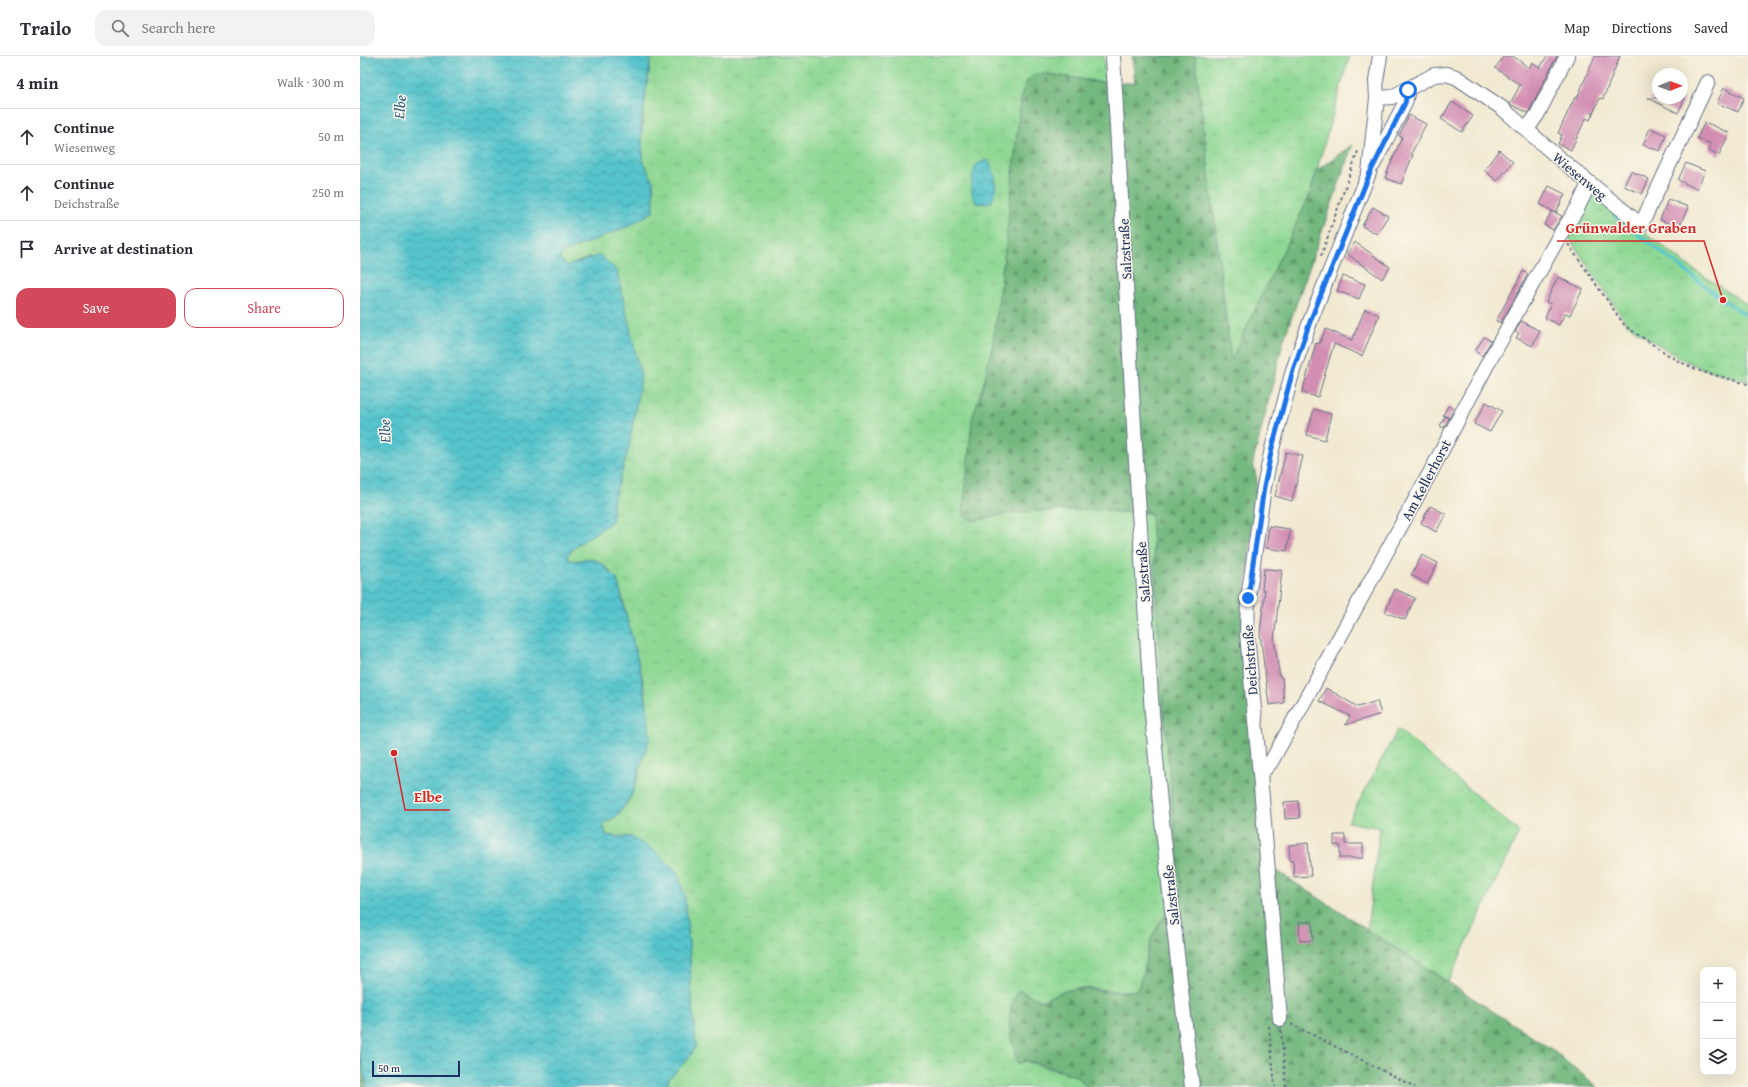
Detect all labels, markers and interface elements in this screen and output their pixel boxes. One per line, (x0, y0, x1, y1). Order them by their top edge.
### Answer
search box (95, 10, 375, 46)
text: Trailo (20, 14, 71, 42)
icon: search (109, 17, 131, 39)
text: Search here (141, 17, 215, 38)
text: Map (1564, 18, 1590, 38)
text: Directions (1612, 18, 1672, 38)
text: Saved (1694, 18, 1728, 38)
north arrow (1652, 68, 1688, 104)
text: 4 min (16, 70, 58, 95)
text: Walk · 300 m (277, 73, 344, 92)
route start (1399, 81, 1417, 99)
water label: Elbe (388, 94, 411, 121)
text: Continue (54, 117, 115, 138)
icon: ahead (16, 126, 38, 148)
text: 50 m (318, 127, 344, 146)
text: Wiesenweg (54, 138, 115, 157)
street label: Wiesenweg (1548, 147, 1612, 205)
text: Continue (54, 173, 115, 194)
icon: ahead (16, 182, 38, 204)
text: 250 m (312, 183, 344, 202)
text: Deichstraße (54, 194, 119, 213)
callout: Grünwalder Graben (1557, 214, 1704, 241)
text: Grünwalder Graben (1566, 217, 1696, 238)
street label: Salzstraße (1113, 218, 1137, 280)
icon: arrive (16, 238, 38, 260)
text: Arrive at destination (54, 238, 193, 259)
button: Save (16, 288, 176, 328)
button: Share (184, 288, 344, 328)
water label: Elbe (374, 419, 395, 444)
street label: Am Kellerhorst (1396, 436, 1456, 524)
street label: Salzstraße (1131, 540, 1155, 603)
route end (1239, 589, 1257, 607)
street label: Deichstraße (1238, 624, 1262, 696)
callout: Elbe (405, 783, 450, 810)
text: Elbe (414, 786, 442, 807)
street label: Salzstraße (1158, 863, 1184, 926)
map controls (1700, 967, 1736, 1075)
button: + (1700, 967, 1736, 1003)
button: − (1700, 1003, 1736, 1039)
button: layers (1700, 1039, 1736, 1075)
scale bar (372, 1059, 460, 1078)
text: 50 m (378, 1060, 400, 1076)

